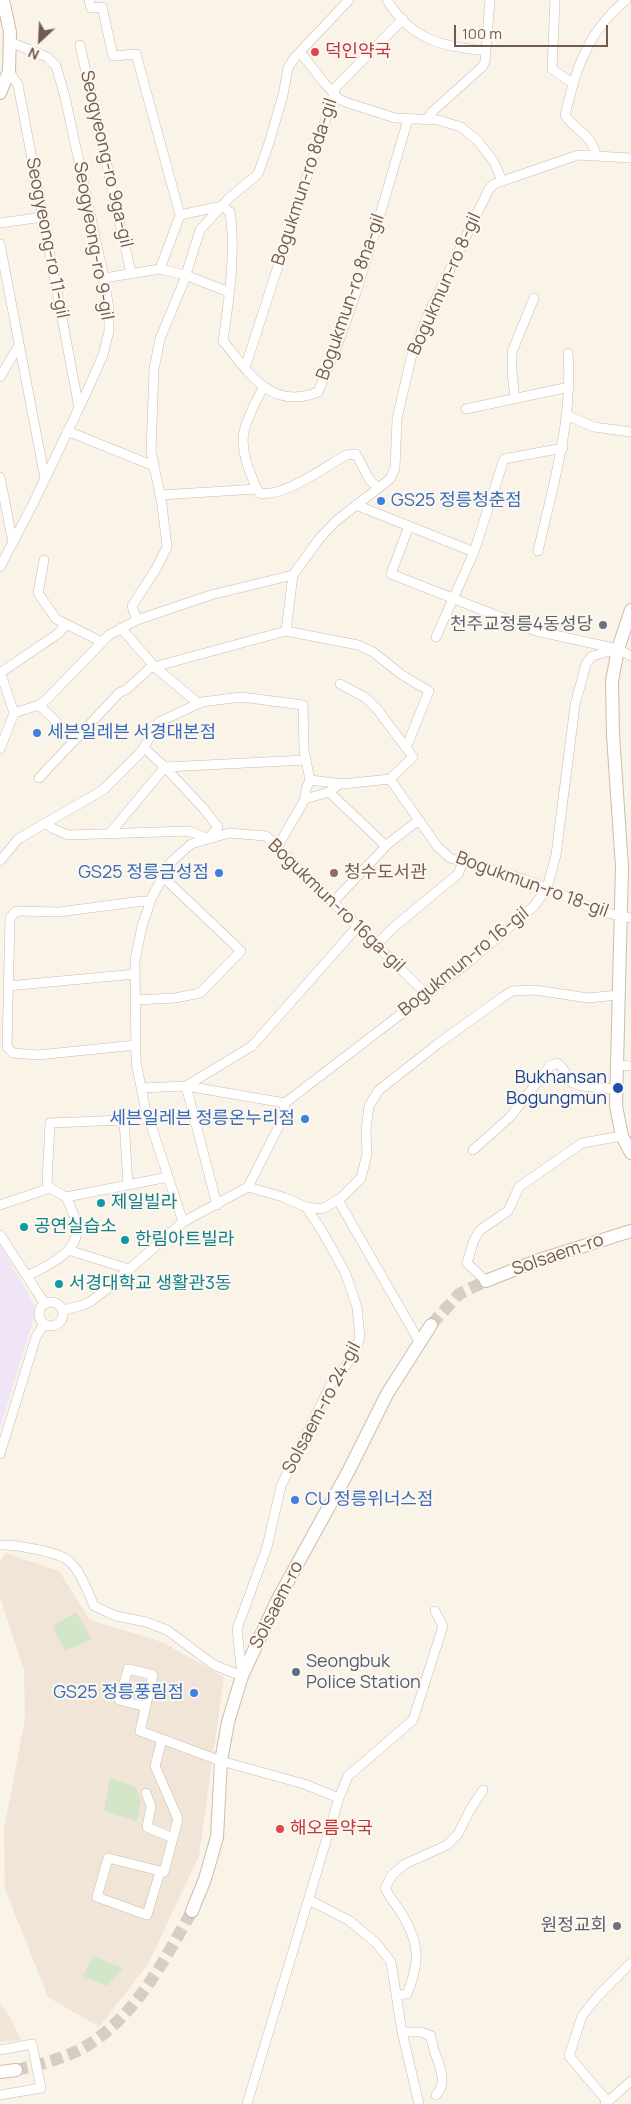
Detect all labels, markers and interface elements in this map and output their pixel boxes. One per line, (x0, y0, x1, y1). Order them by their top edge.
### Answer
north arrow (15, 15, 65, 65)
scale bar (456, 15, 610, 47)
text: 100 m (462, 23, 502, 44)
place label: 덕인약국 (325, 41, 391, 63)
text: N (25, 43, 42, 65)
marker: 덕인약국 (309, 46, 321, 58)
street label: Seogyeong-ro 9ga-gil (75, 68, 137, 250)
street label: Bogukmun-ro 8da-gil (268, 96, 342, 268)
street label: Seogyeong-ro 11-gil (21, 156, 73, 320)
street label: Seogyeong-ro 9-gil (68, 160, 118, 322)
street label: Bogukmun-ro 8-gil (404, 209, 486, 359)
street label: Bogukmun-ro 8na-gil (312, 211, 390, 383)
place label: GS25 정릉청춘점 (391, 490, 522, 512)
marker: GS25 정릉청춘점 (375, 495, 387, 507)
place label: 천주교정릉4동성당 (450, 614, 593, 636)
marker: 천주교정릉4동성당 (597, 619, 609, 631)
place label: 세븐일레븐 서경대본점 (47, 722, 216, 744)
marker: 세븐일레븐 서경대본점 (31, 727, 43, 739)
street label: Bogukmun-ro 16ga-gil (263, 835, 409, 977)
street label: Bogukmun-ro 18-gil (453, 847, 611, 923)
place label: GS25 정릉금성점 (78, 862, 209, 884)
place label: 청수도서관 (344, 862, 427, 884)
marker: GS25 정릉금성점 (213, 867, 225, 879)
marker: 청수도서관 (328, 867, 340, 879)
street label: Bogukmun-ro 16-gil (394, 903, 534, 1021)
place label: Bukhansan Bogungmun (506, 1067, 607, 1110)
marker: Bukhansan Bogungmun (611, 1081, 625, 1095)
place label: 세븐일레븐 정릉온누리점 (109, 1108, 295, 1130)
marker: 세븐일레븐 정릉온누리점 (299, 1113, 311, 1125)
place label: 제일빌라 (111, 1192, 177, 1214)
marker: 제일빌라 (95, 1197, 107, 1209)
place label: 공연실습소 (34, 1216, 117, 1238)
marker: 공연실습소 (18, 1221, 30, 1233)
place label: 한림아트빌라 (135, 1229, 234, 1251)
street label: Solsaem-ro (509, 1229, 607, 1281)
marker: 한림아트빌라 (119, 1234, 131, 1246)
place label: 서경대학교 생활관3동 (69, 1273, 232, 1295)
marker: 서경대학교 생활관3동 (53, 1278, 65, 1290)
street label: Solsaem-ro 24-gil (278, 1338, 366, 1478)
place label: CU 정릉위너스점 (305, 1489, 433, 1511)
marker: CU 정릉위너스점 (289, 1494, 301, 1506)
street label: Solsaem-ro (246, 1558, 308, 1652)
place label: Seongbuk Police Station (306, 1651, 421, 1694)
marker: Seongbuk Police Station (290, 1666, 302, 1678)
place label: GS25 정릉풍림점 (53, 1682, 184, 1704)
marker: GS25 정릉풍림점 (188, 1687, 200, 1699)
place label: 해오름약국 (290, 1818, 373, 1840)
marker: 해오름약국 (274, 1823, 286, 1835)
place label: 원정교회 (541, 1915, 607, 1937)
marker: 원정교회 (611, 1920, 623, 1932)

